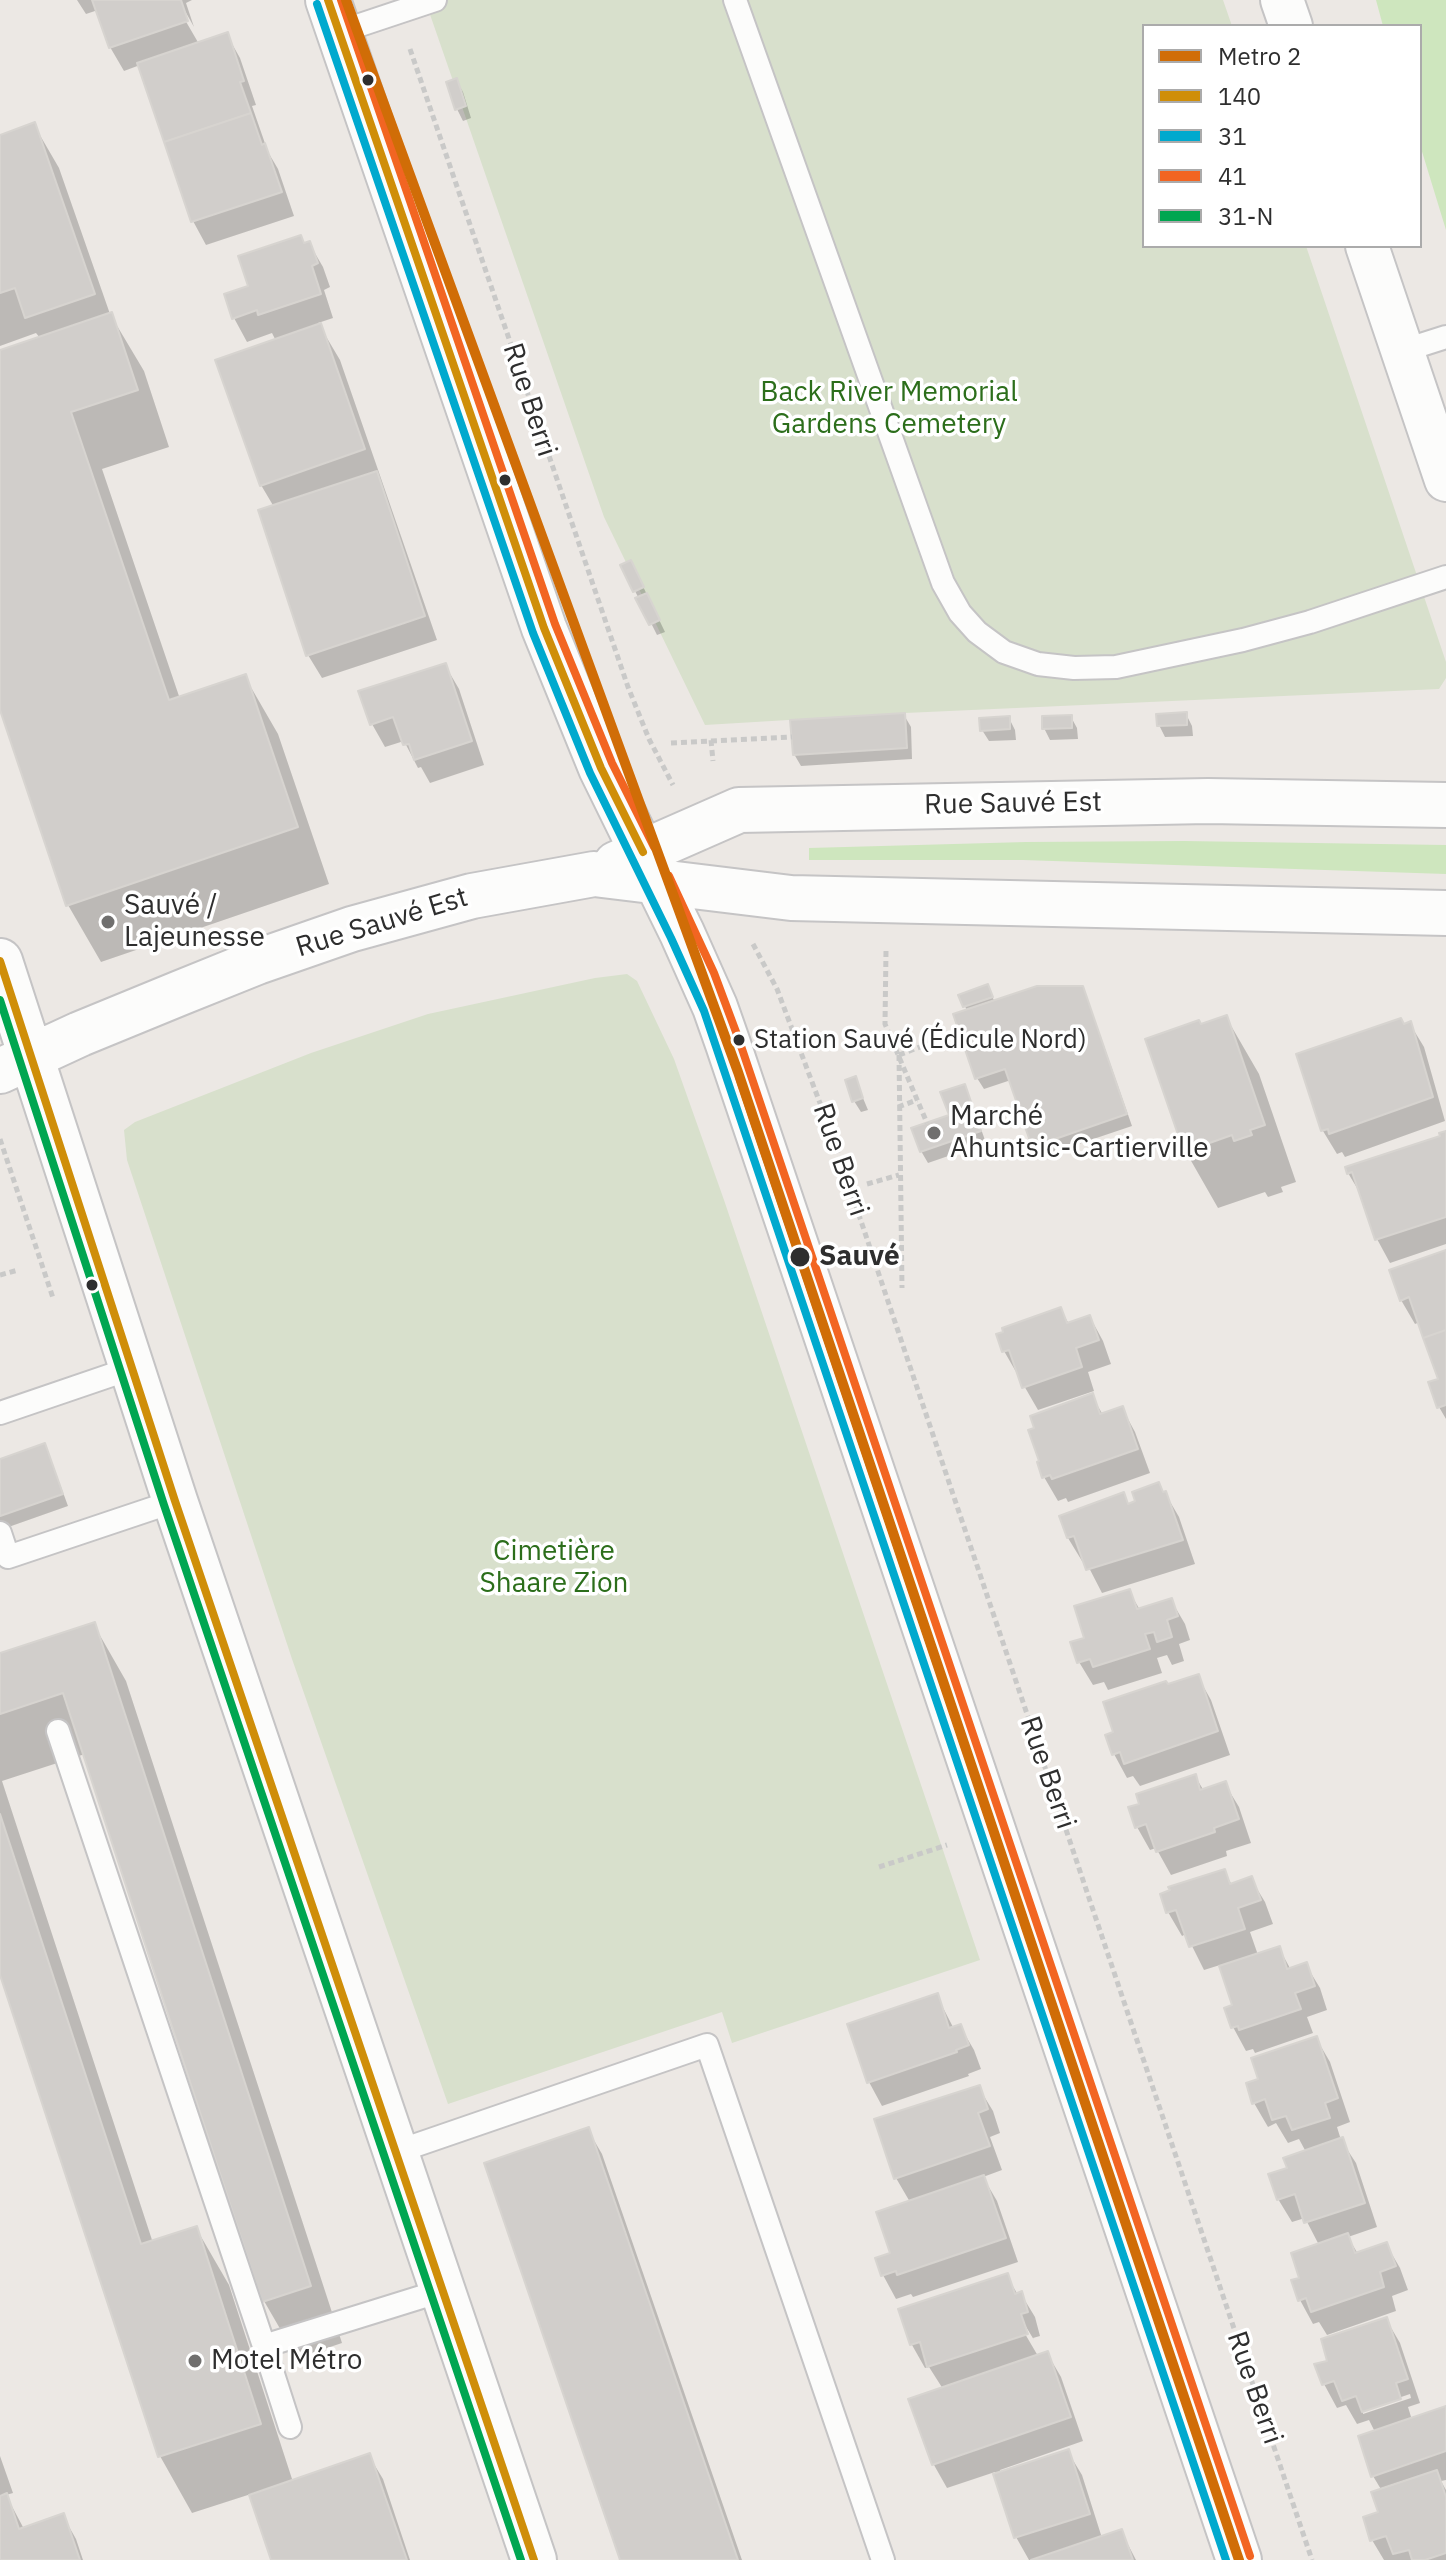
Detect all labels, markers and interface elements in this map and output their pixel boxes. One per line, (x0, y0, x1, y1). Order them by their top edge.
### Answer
legend (1142, 24, 1422, 248)
text: Metro 2 (1218, 40, 1301, 72)
unlabelled marker (360, 72, 376, 88)
text: 140 (1218, 80, 1261, 112)
text: 31 (1218, 120, 1247, 152)
text: 41 (1218, 160, 1247, 192)
text: 31-N (1218, 200, 1273, 232)
street label: Rue Berri (495, 339, 563, 461)
park label: Back River Memorial Gardens Cemetery (760, 376, 1018, 442)
unlabelled marker (497, 472, 513, 488)
street label: Rue Sauvé Est (924, 786, 1102, 822)
street label: Rue Sauvé Est (292, 881, 472, 965)
place label: Sauvé / Lajeunesse (124, 889, 265, 955)
marker: Sauvé / Lajeunesse (99, 913, 117, 931)
place label: Station Sauvé (Édicule Nord) (754, 1024, 1087, 1056)
marker: Station Sauvé (Édicule Nord) (731, 1032, 747, 1048)
street label: Rue Berri (805, 1099, 875, 1221)
place label: Marché Ahuntsic-Cartierville (950, 1100, 1209, 1166)
marker: Marché Ahuntsic-Cartierville (925, 1124, 943, 1142)
place label: Sauvé (819, 1240, 900, 1274)
marker: Sauvé (788, 1245, 812, 1269)
unlabelled marker (84, 1277, 100, 1293)
park label: Cimetière Shaare Zion (479, 1535, 629, 1601)
street label: Rue Berri (1012, 1712, 1082, 1834)
street label: Rue Berri (1219, 2327, 1289, 2449)
place label: Motel Métro (211, 2344, 362, 2378)
marker: Motel Métro (186, 2352, 204, 2370)

